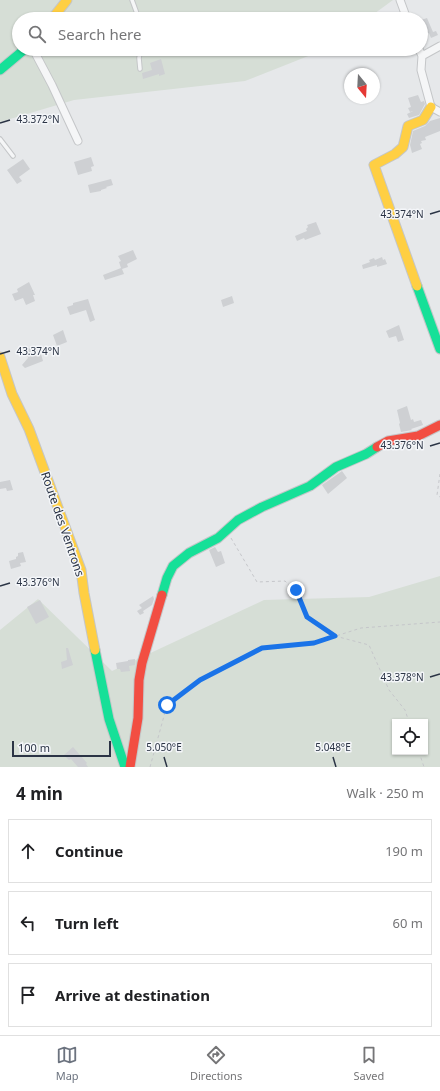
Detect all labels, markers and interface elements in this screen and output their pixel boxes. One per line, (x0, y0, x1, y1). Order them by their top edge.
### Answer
search box (12, 12, 428, 56)
icon: search (26, 23, 48, 45)
text: Search here (58, 24, 141, 44)
north arrow (344, 68, 380, 104)
text: 43.372°N (16, 112, 60, 126)
text: 43.374°N (380, 207, 424, 221)
text: 43.374°N (16, 344, 60, 358)
text: 43.376°N (380, 438, 424, 452)
street label: Route des Ventrons (37, 469, 89, 579)
text: 43.376°N (16, 575, 60, 589)
route end (287, 581, 305, 599)
text: 43.378°N (380, 670, 424, 684)
route start (158, 696, 176, 714)
map controls (392, 719, 428, 755)
button: locate (392, 719, 428, 755)
scale bar (12, 739, 111, 758)
text: 100 m (18, 740, 50, 755)
text: 5.050°E (146, 740, 182, 754)
text: 5.048°E (315, 740, 351, 754)
text: 4 min (16, 782, 63, 805)
text: Walk · 250 m (346, 784, 424, 802)
icon: ahead (17, 840, 39, 862)
text: Continue (55, 841, 123, 861)
text: 190 m (385, 842, 423, 860)
icon: left (17, 912, 39, 934)
text: Turn left (55, 913, 119, 933)
text: 60 m (393, 914, 423, 932)
icon: arrive (17, 984, 39, 1006)
text: Arrive at destination (55, 985, 210, 1005)
tab: Map (56, 1044, 79, 1083)
tab: Directions (190, 1044, 242, 1083)
tab: Saved (354, 1044, 384, 1083)

